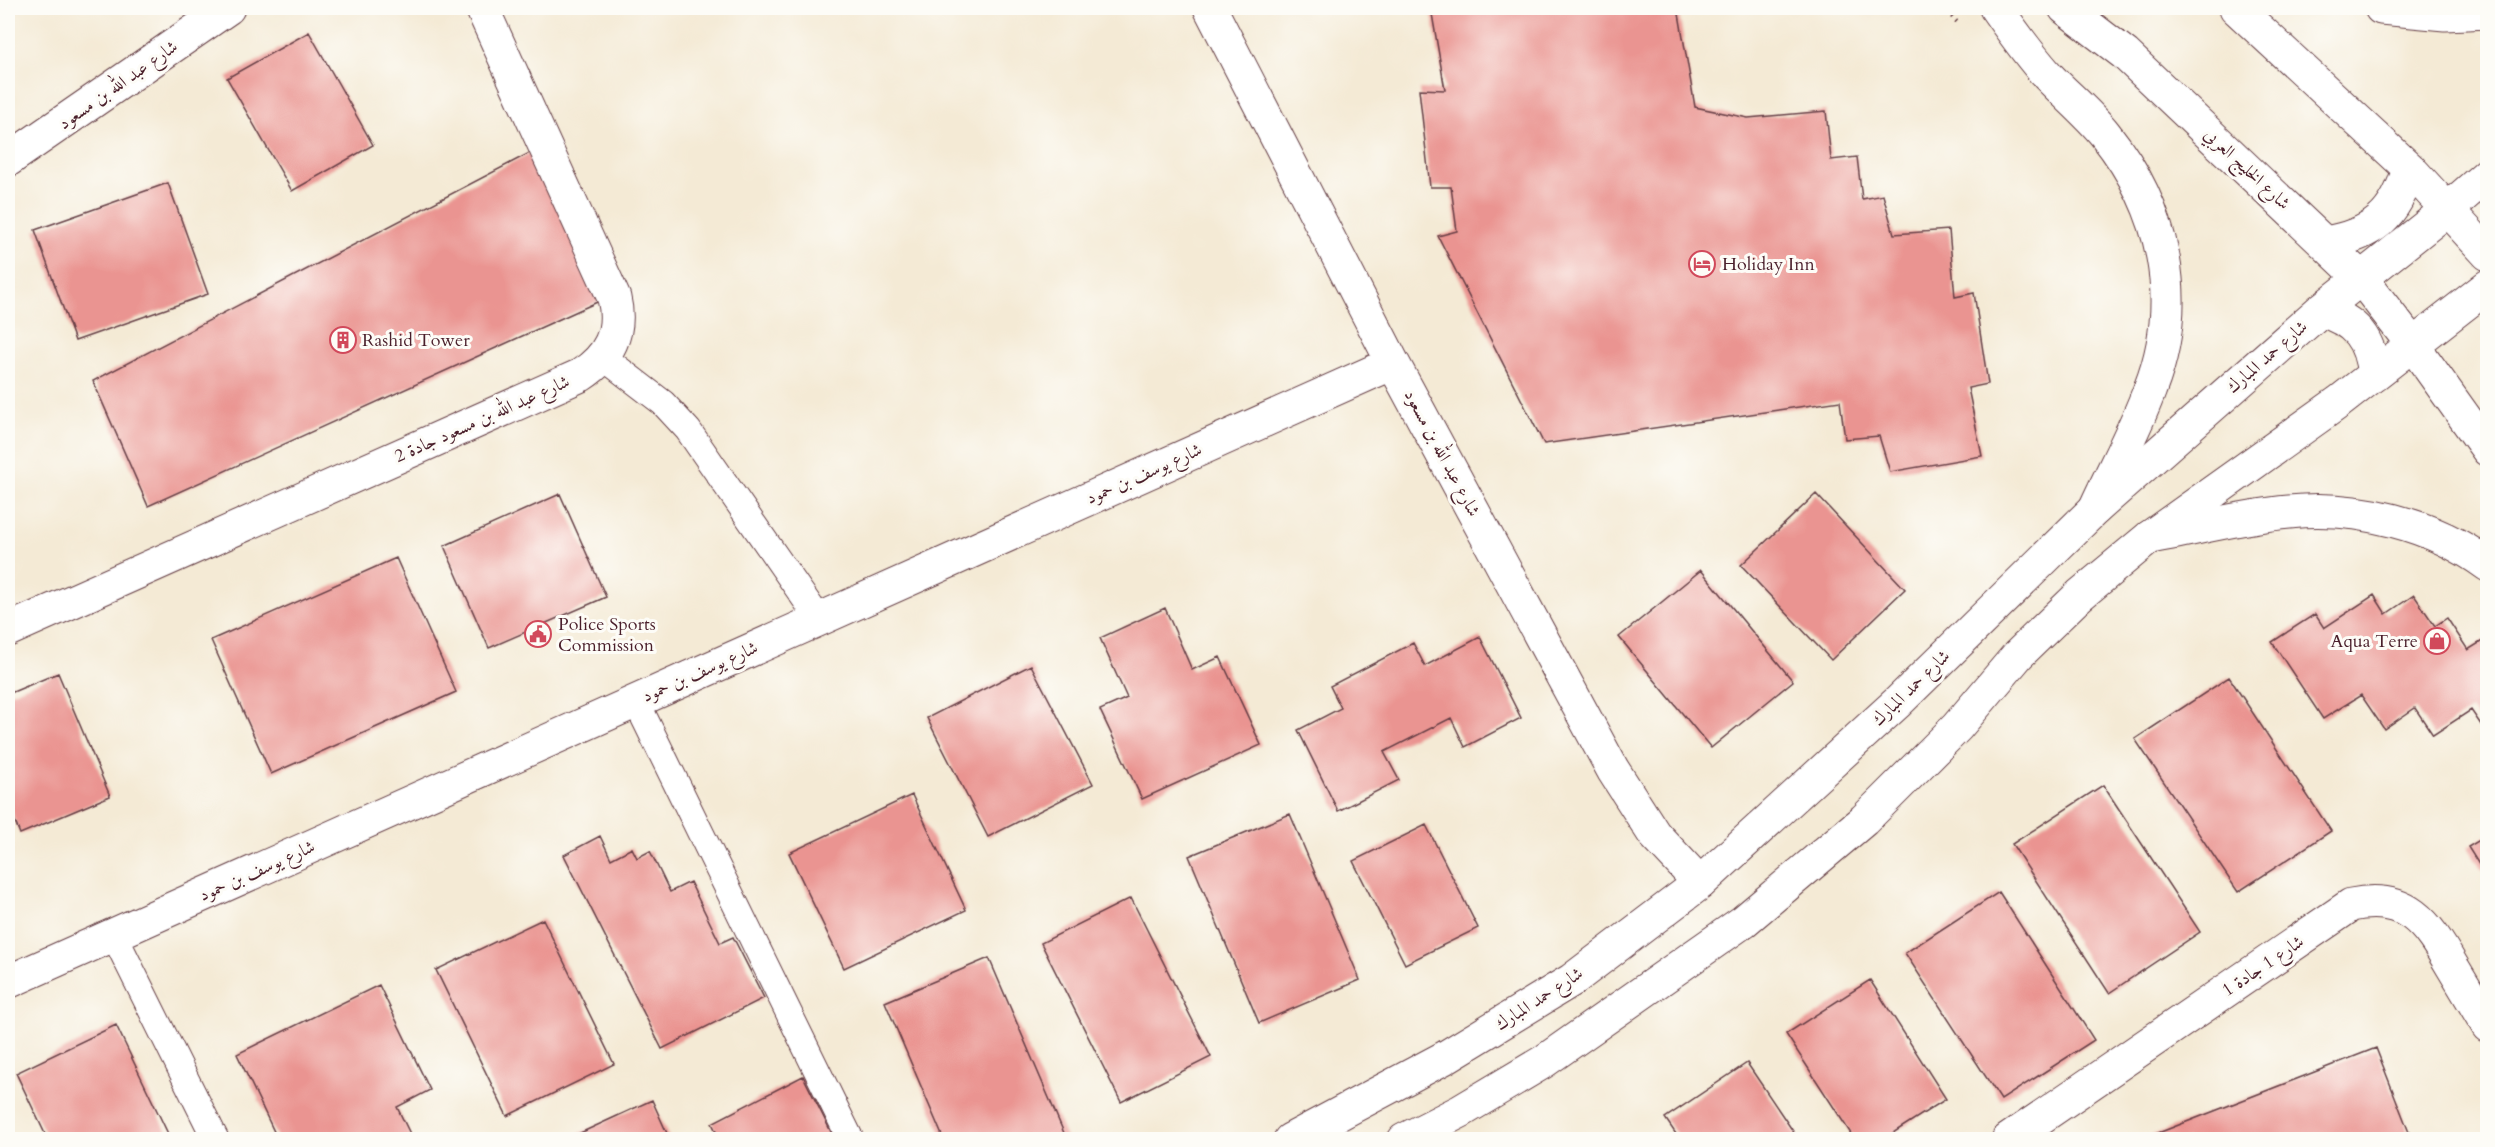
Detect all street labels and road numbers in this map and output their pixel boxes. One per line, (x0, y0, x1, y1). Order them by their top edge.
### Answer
street label: شارع عبد الله بن مسعود (52, 33, 184, 137)
street label: شارع الخليج العربي (2196, 122, 2296, 218)
street label: شارع حمد المبارك (2221, 315, 2314, 401)
street label: شارع عبد الله بن مسعود جادة 2 (390, 367, 574, 471)
street label: شارع عبد الله بن مسعود (1396, 384, 1488, 522)
street label: شارع يوسف بن حمود (1082, 437, 1207, 513)
street label: شارع يوسف بن حمود (638, 635, 763, 711)
street label: شارع حمد المبارك (1866, 644, 1957, 733)
street label: شارع يوسف بن حمود (195, 834, 320, 910)
street label: شارع 1 جادة 1 (2217, 929, 2310, 1004)
street label: شارع حمد المبارك (1490, 961, 1589, 1038)

